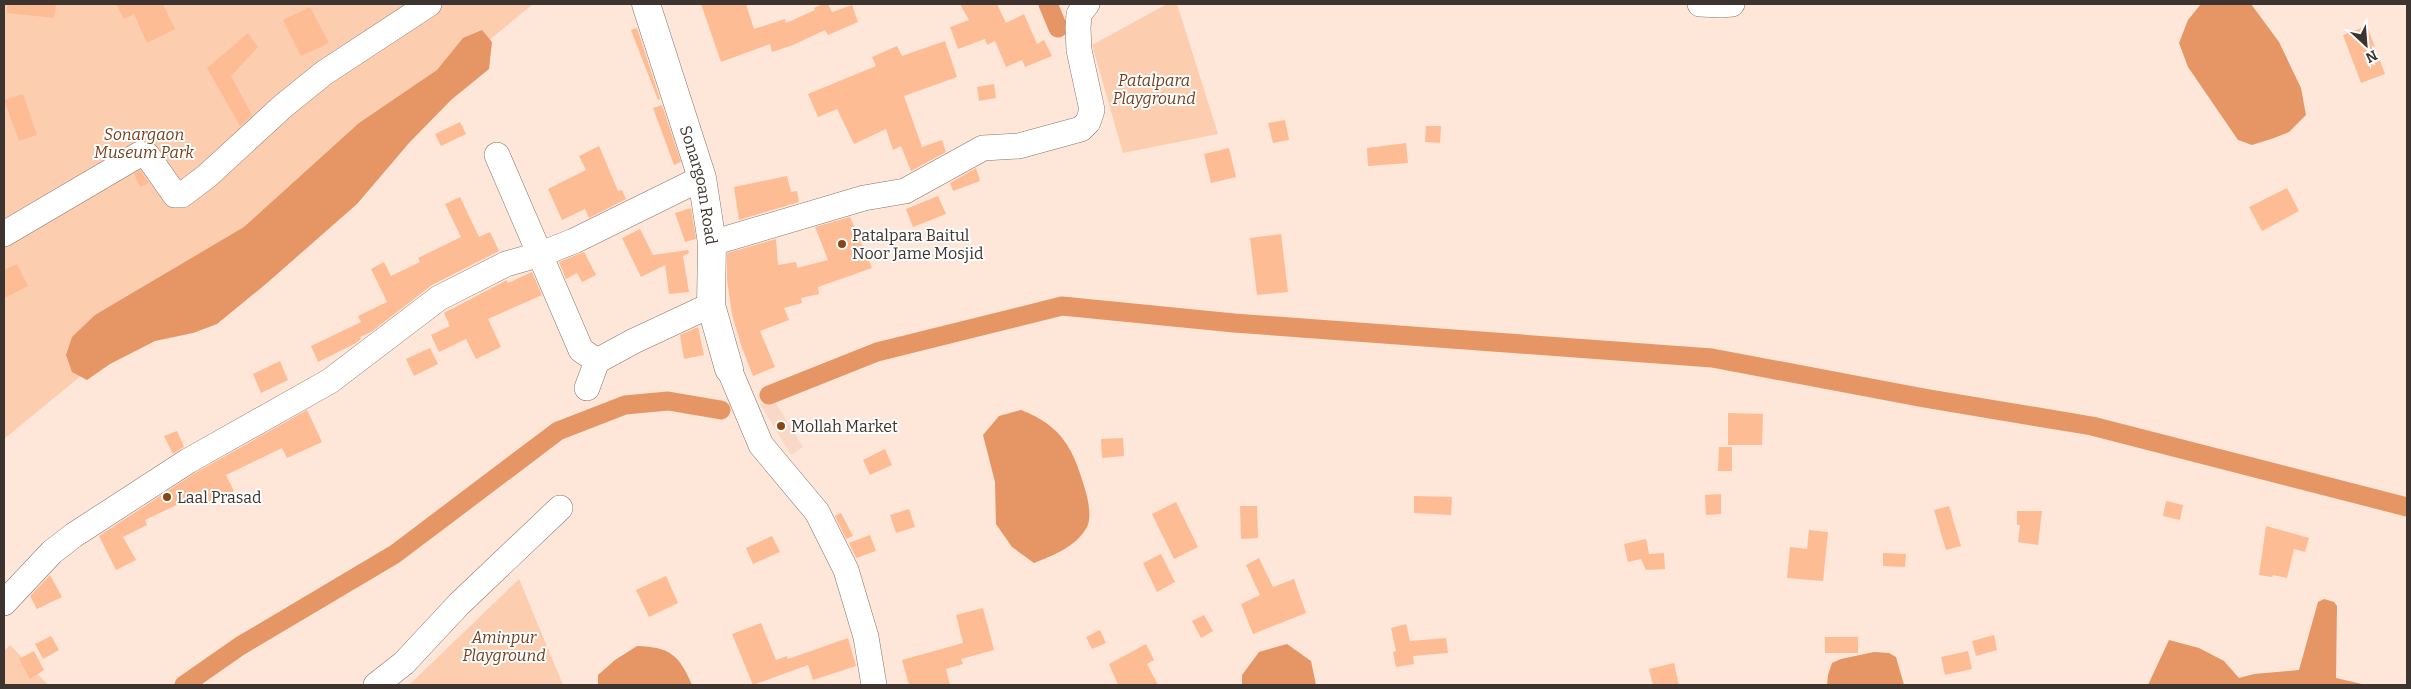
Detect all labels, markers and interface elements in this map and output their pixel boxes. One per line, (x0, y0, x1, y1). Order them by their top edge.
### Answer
north arrow (2341, 20, 2391, 70)
text: N (2363, 46, 2380, 66)
park label: Patalpara Playground (1112, 71, 1196, 108)
street label: Sonargoan Road (676, 123, 722, 246)
park label: Sonargaon Museum Park (94, 125, 194, 162)
place label: Patalpara Baitul Noor Jame Mosjid (852, 226, 984, 263)
marker: Patalpara Baitul Noor Jame Mosjid (836, 238, 848, 250)
place label: Mollah Market (791, 417, 898, 436)
marker: Mollah Market (775, 420, 787, 432)
place label: Laal Prasad (177, 488, 262, 507)
marker: Laal Prasad (161, 491, 173, 503)
park label: Aminpur Playground (462, 628, 546, 665)

